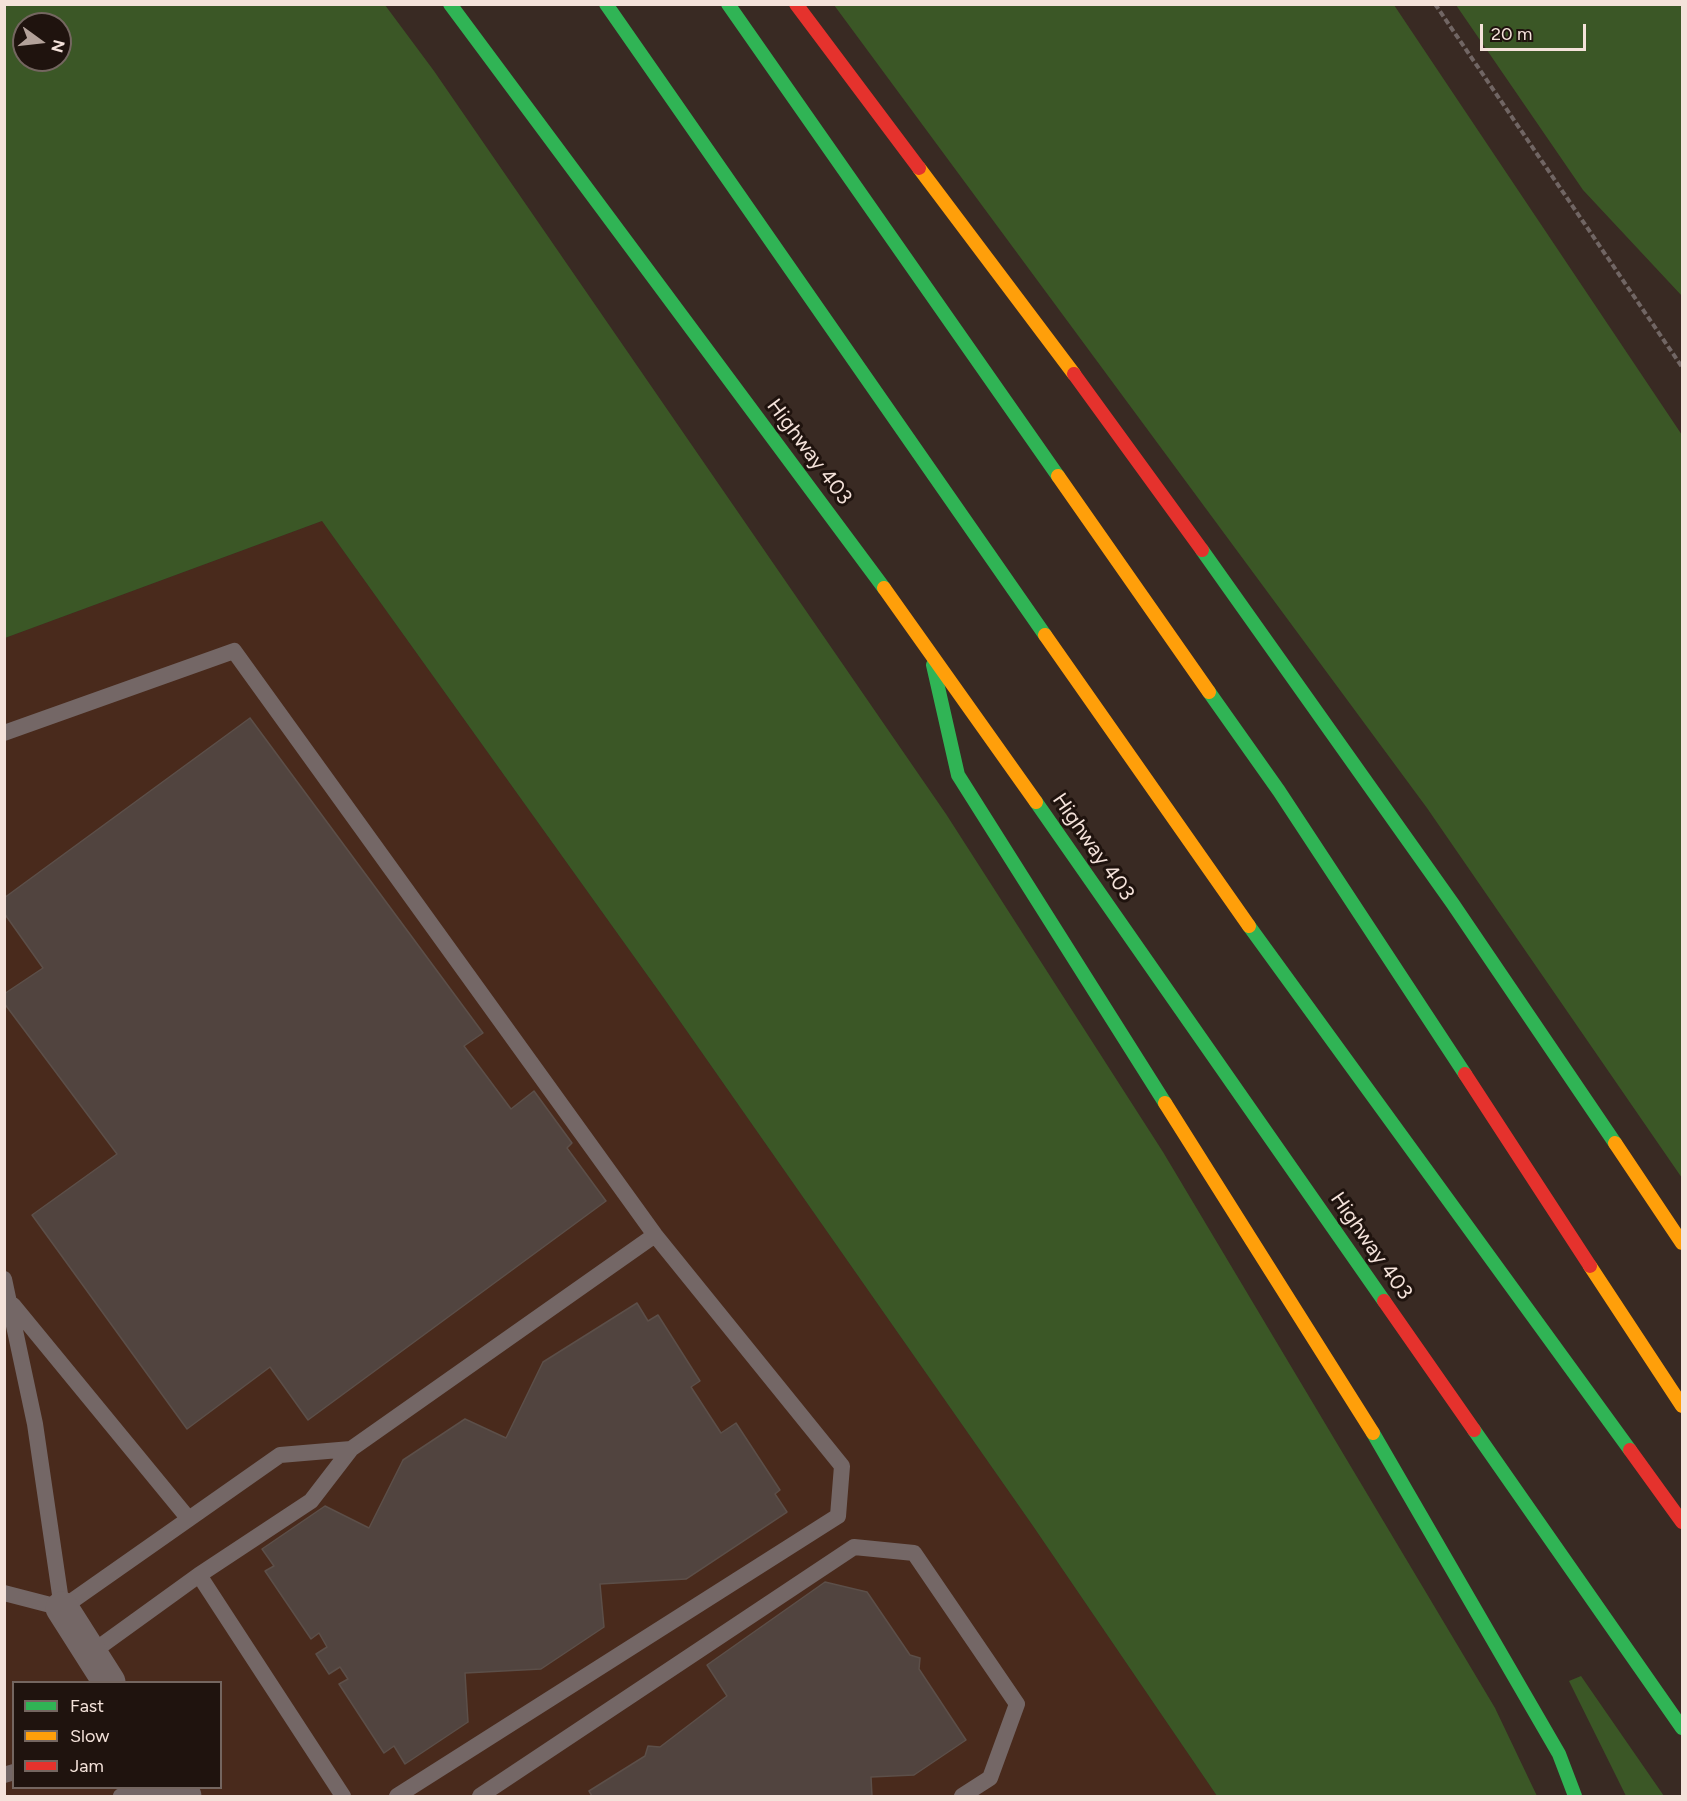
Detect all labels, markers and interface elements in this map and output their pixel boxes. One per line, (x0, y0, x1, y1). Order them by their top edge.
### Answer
north arrow (12, 12, 72, 72)
scale bar (1483, 12, 1590, 50)
text: 20 m (1491, 23, 1532, 45)
text: N (47, 38, 69, 55)
street label: Highway 403 (761, 394, 857, 510)
street label: Highway 403 (1047, 788, 1139, 906)
street label: Highway 403 (1325, 1187, 1417, 1305)
legend (12, 1681, 222, 1789)
text: Fast (70, 1695, 104, 1717)
text: Slow (70, 1725, 109, 1747)
text: Jam (70, 1755, 104, 1777)

